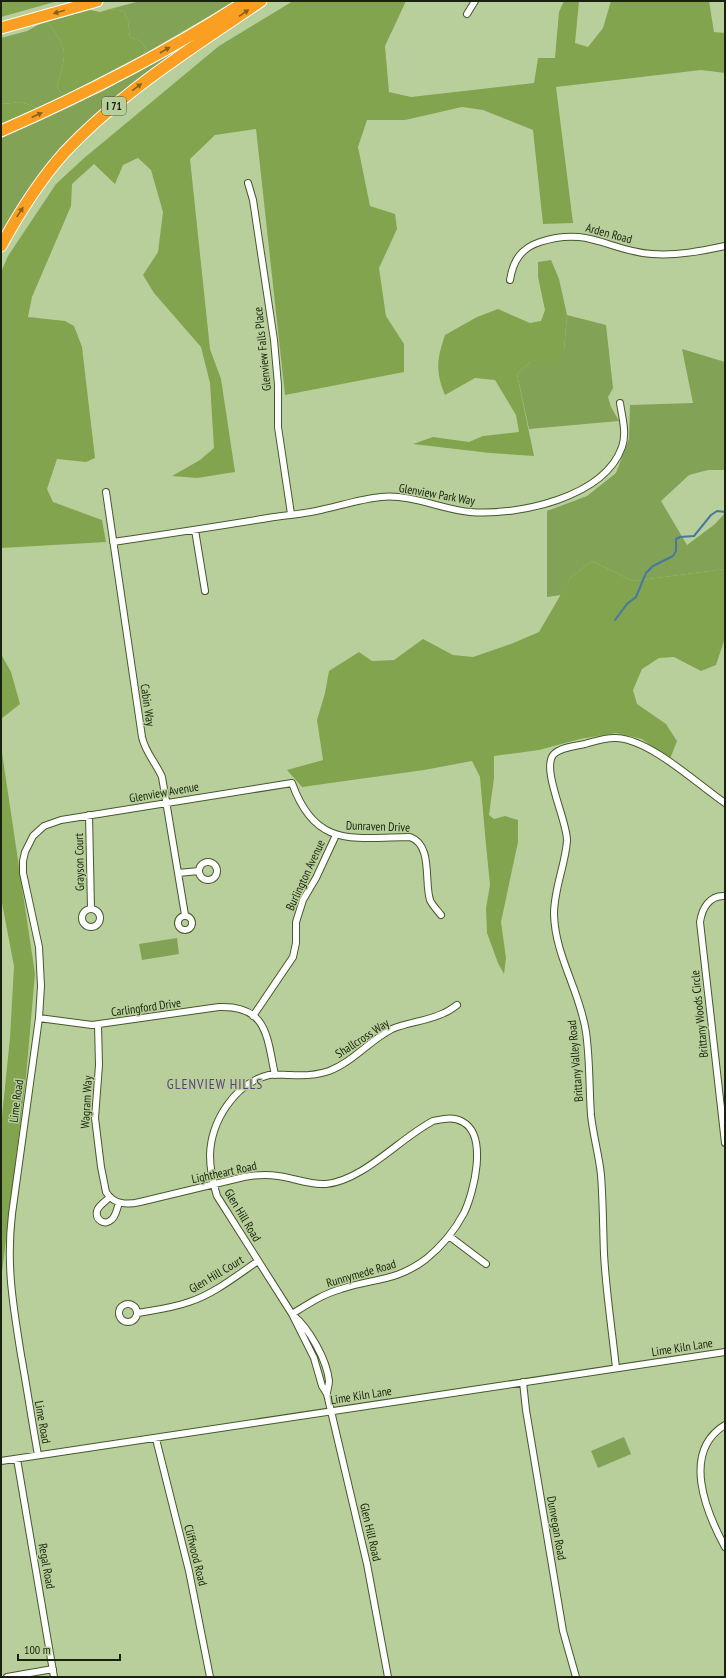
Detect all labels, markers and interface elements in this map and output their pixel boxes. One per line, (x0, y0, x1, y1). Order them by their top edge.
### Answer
one-way arrow (53, 9, 65, 15)
one-way arrow (239, 9, 249, 17)
one-way arrow (159, 46, 171, 53)
one-way arrow (132, 83, 143, 91)
road number: I 71 (102, 97, 126, 115)
one-way arrow (31, 112, 42, 118)
one-way arrow (16, 207, 24, 217)
street label: Arden Road (584, 220, 634, 246)
street label: Glenview Falls Place (250, 306, 274, 392)
street label: Glenview Park Way (398, 480, 477, 508)
street label: Cabin Way (138, 683, 158, 728)
street label: Glenview Avenue (128, 778, 200, 806)
street label: Dunraven Drive (346, 817, 410, 835)
street label: Grayson Court (71, 832, 87, 891)
street label: Burlington Avenue (282, 837, 328, 913)
street label: Brittany Woods Circle (687, 969, 711, 1059)
street label: Carlingford Drive (110, 995, 182, 1019)
street label: Shallcross Way (332, 1015, 392, 1061)
street label: Brittany Valley Road (564, 1019, 586, 1103)
street label: Wagram Way (77, 1075, 95, 1129)
district label: GLENVIEW HILLS (167, 1075, 263, 1093)
street label: Lime Road (6, 1078, 26, 1124)
street label: Lightheart Road (190, 1158, 258, 1186)
street label: Glen Hill Road (221, 1186, 265, 1244)
street label: Glen Hill Court (186, 1251, 247, 1296)
street label: Runnymede Road (324, 1256, 398, 1290)
street label: Lime Kiln Lane (650, 1335, 714, 1359)
street label: Lime Kiln Lane (329, 1383, 393, 1407)
street label: Lime Road (32, 1399, 54, 1445)
street label: Dunvegan Road (544, 1495, 570, 1561)
street label: Glen Hill Road (357, 1502, 385, 1562)
street label: Cliffwood Road (181, 1523, 211, 1587)
street label: Regal Road (36, 1542, 58, 1590)
scale bar (18, 1636, 120, 1662)
text: 100 m (24, 1642, 51, 1657)

